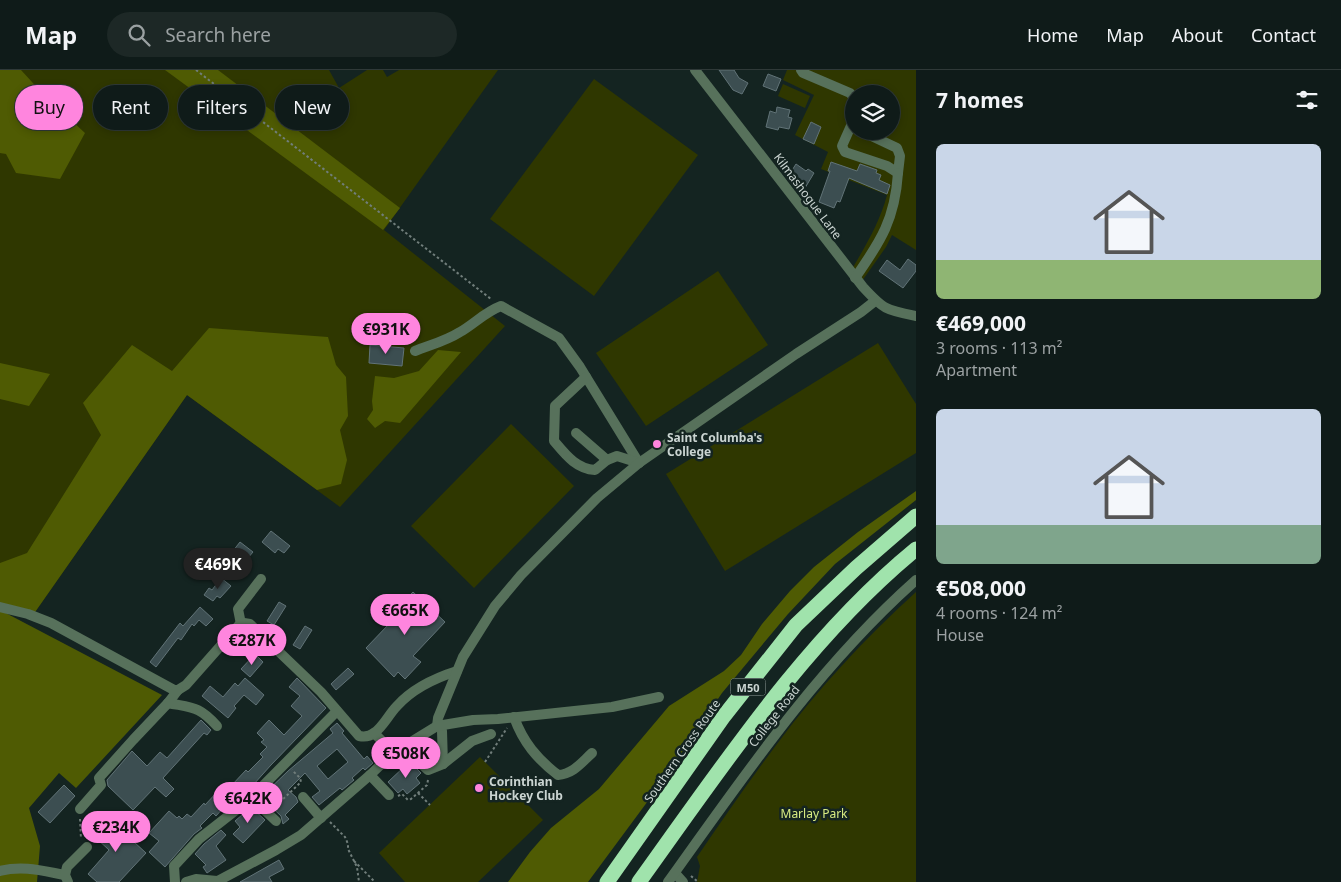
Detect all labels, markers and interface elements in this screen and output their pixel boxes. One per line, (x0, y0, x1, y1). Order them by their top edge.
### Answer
search box (107, 12, 457, 57)
text: Map (25, 18, 77, 51)
icon: search (125, 21, 153, 49)
text: Search here (165, 22, 271, 48)
text: Home (1027, 23, 1078, 47)
text: Map (1106, 23, 1144, 47)
text: About (1172, 23, 1223, 47)
text: Contact (1251, 23, 1316, 47)
chip: Buy (15, 85, 83, 130)
chip: Rent (93, 85, 168, 130)
chip: Filters (178, 85, 265, 130)
chip: New (275, 85, 349, 130)
map controls (845, 85, 900, 140)
button: layers (845, 85, 900, 140)
text: 7 homes (936, 86, 1024, 114)
icon: filters (1293, 86, 1321, 114)
street label: Kilmashogue Lane (770, 149, 846, 243)
icon: home (1084, 177, 1174, 267)
text: €469,000 (936, 309, 1026, 337)
pin: €931K (351, 312, 421, 355)
text: €931K (362, 318, 410, 340)
text: 3 rooms · 113 m² (936, 337, 1062, 359)
text: Apartment (936, 359, 1017, 381)
place label: Saint Columba's College (667, 429, 762, 460)
marker: Saint Columba's College (651, 438, 663, 450)
icon: home (1084, 442, 1174, 532)
pin: €469K (183, 548, 253, 590)
text: €469K (194, 553, 242, 575)
text: €508,000 (936, 574, 1026, 602)
pin: €665K (370, 594, 440, 636)
text: €665K (381, 599, 429, 621)
text: 4 rooms · 124 m² (936, 602, 1062, 624)
pin: €287K (217, 624, 287, 666)
text: House (936, 624, 984, 646)
text: €287K (228, 629, 276, 651)
road number: M50 (730, 678, 766, 696)
street label: College Road (745, 682, 803, 750)
street label: Southern Cross Route (640, 696, 724, 806)
pin: €508K (371, 736, 441, 779)
text: €508K (382, 742, 430, 764)
place label: Corinthian Hockey Club (489, 773, 563, 804)
pin: €642K (213, 782, 283, 824)
marker: Corinthian Hockey Club (473, 782, 485, 794)
text: €642K (224, 787, 272, 809)
park label: Marlay Park (781, 805, 848, 822)
pin: €234K (81, 810, 151, 853)
text: €234K (92, 816, 140, 838)

